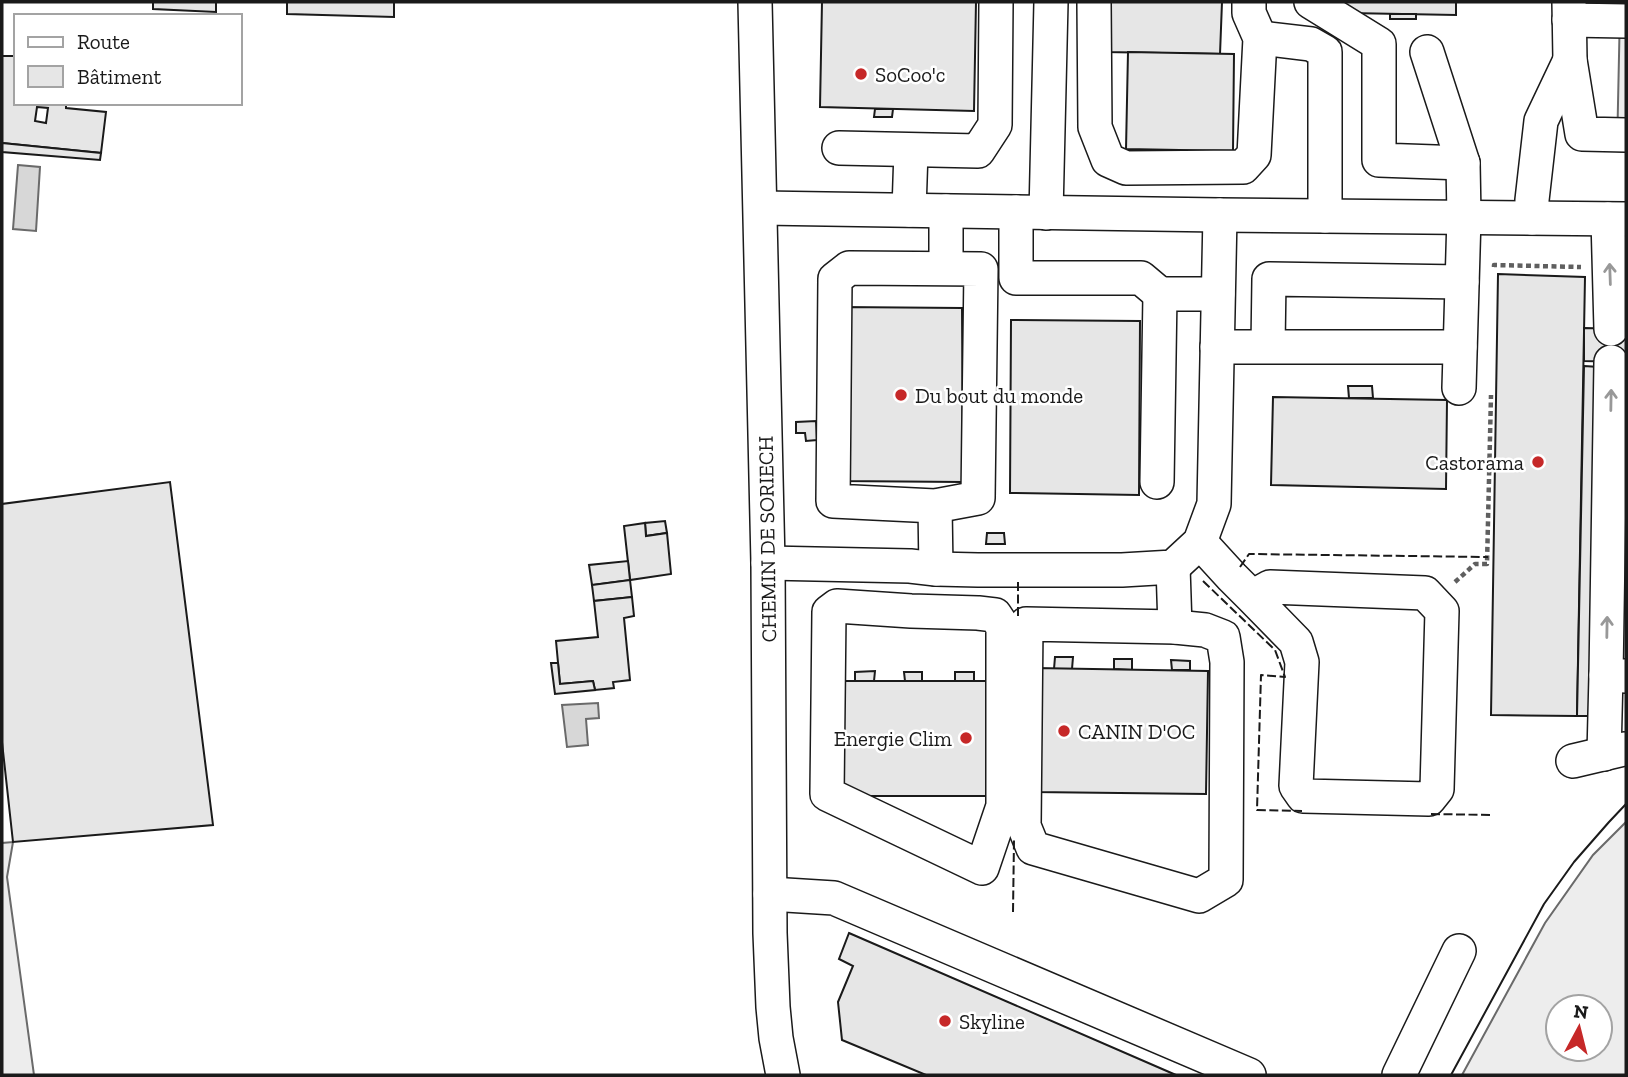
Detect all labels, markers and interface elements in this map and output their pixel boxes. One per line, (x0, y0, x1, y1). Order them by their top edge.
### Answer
legend (14, 14, 242, 105)
text: Route (77, 29, 130, 54)
place label: SoCoo'c (875, 62, 945, 87)
text: Bâtiment (77, 64, 162, 89)
marker: SoCoo'c (853, 66, 869, 82)
one-way arrow (1604, 262, 1617, 285)
place label: Du bout du monde (915, 383, 1083, 408)
marker: Du bout du monde (893, 387, 909, 403)
one-way arrow (1604, 389, 1618, 412)
street label: CHEMIN DE SORIECH (753, 435, 781, 643)
place label: Castorama (1425, 450, 1524, 475)
marker: Castorama (1530, 454, 1546, 470)
one-way arrow (1600, 616, 1613, 639)
place label: CANIN D'OC (1078, 719, 1195, 744)
marker: CANIN D'OC (1056, 723, 1072, 739)
place label: Energie Clim (834, 726, 952, 751)
marker: Energie Clim (958, 730, 974, 746)
north arrow (1544, 993, 1614, 1063)
text: N (1572, 999, 1590, 1024)
place label: Skyline (959, 1009, 1025, 1034)
marker: Skyline (937, 1013, 953, 1029)

